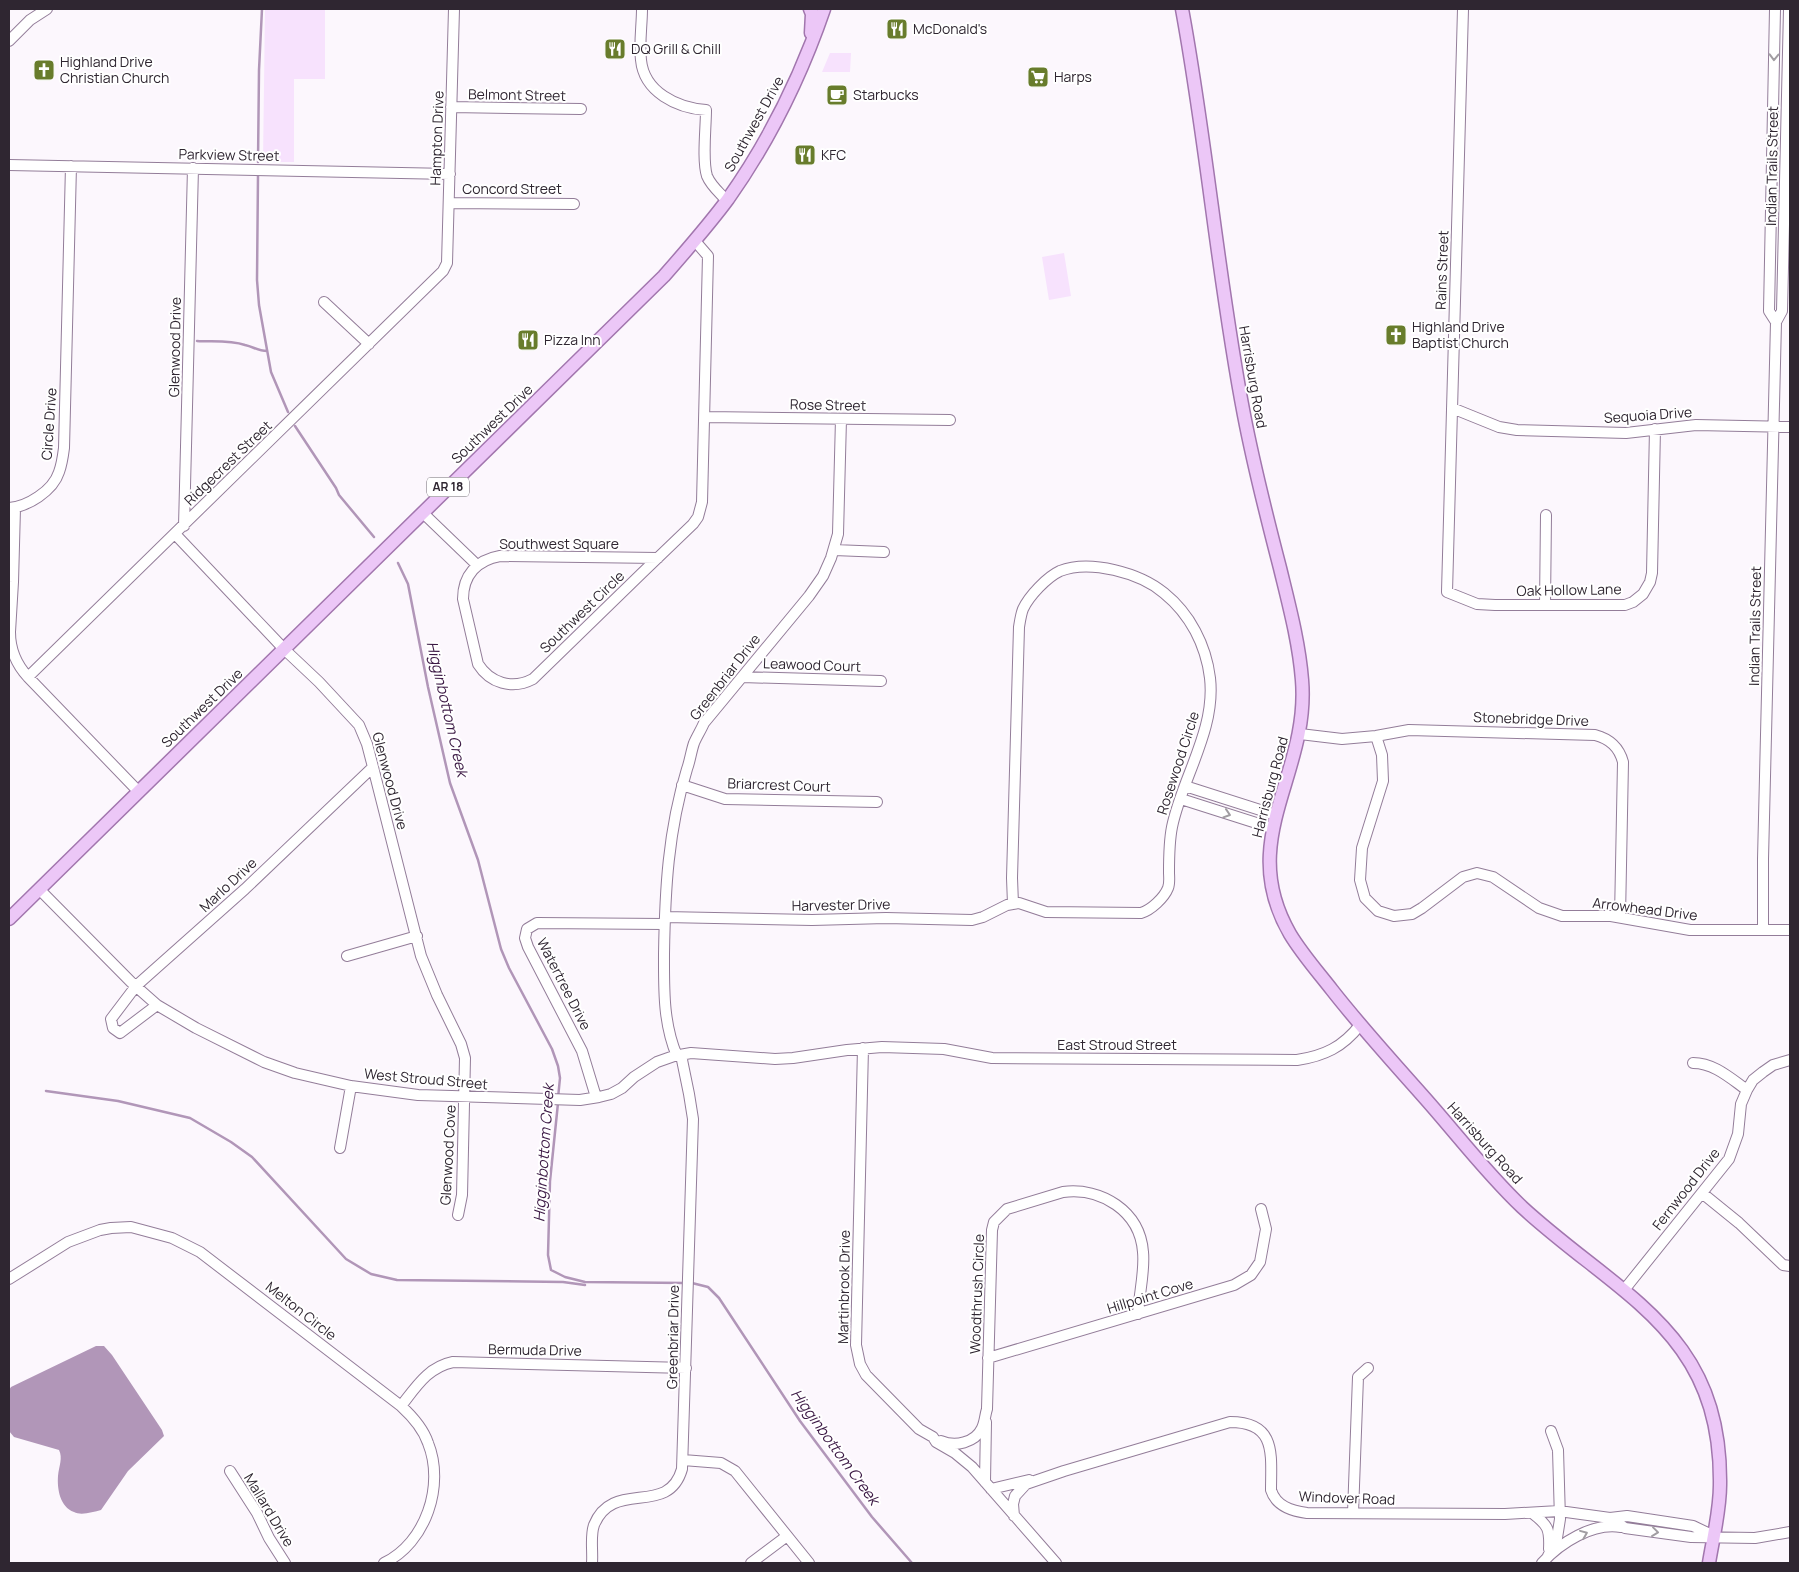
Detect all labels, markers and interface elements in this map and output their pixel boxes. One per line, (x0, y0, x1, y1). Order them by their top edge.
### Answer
restaurant icon: McDonald's (885, 17, 909, 41)
place label: McDonald's (913, 19, 987, 38)
restaurant icon: DQ Grill & Chill (603, 37, 627, 61)
place label: DQ Grill & Chill (631, 39, 721, 58)
place label: Highland Drive Christian Church (60, 52, 169, 87)
one-way arrow (1769, 54, 1779, 62)
church icon: Highland Drive Christian Church (32, 58, 56, 82)
supermarket icon: Harps (1026, 65, 1050, 89)
place label: Harps (1054, 67, 1092, 86)
street label: Southwest Drive (719, 73, 788, 175)
cafe icon: Starbucks (825, 83, 849, 107)
street label: Belmont Street (468, 84, 567, 105)
place label: Starbucks (853, 85, 919, 104)
street label: Hampton Drive (425, 90, 448, 186)
street label: Indian Trails Street (1761, 105, 1782, 226)
restaurant icon: KFC (793, 143, 817, 167)
street label: Parkview Street (178, 144, 280, 165)
place label: KFC (821, 145, 846, 164)
street label: Concord Street (462, 179, 562, 198)
street label: Rains Street (1431, 230, 1452, 310)
street label: Glenwood Drive (164, 297, 185, 397)
place label: Highland Drive Baptist Church (1412, 317, 1509, 352)
church icon: Highland Drive Baptist Church (1384, 323, 1408, 347)
street label: Harrisburg Road (1235, 324, 1272, 430)
restaurant icon: Pizza Inn (516, 328, 540, 352)
place label: Pizza Inn (544, 330, 601, 349)
street label: Southwest Drive (447, 380, 536, 467)
street label: Circle Drive (36, 387, 61, 461)
street label: Rose Street (790, 394, 867, 415)
street label: Sequoia Drive (1603, 402, 1693, 427)
street label: Ridgecrest Street (180, 416, 276, 509)
road number: AR 18 (427, 478, 469, 497)
street label: Southwest Square (499, 534, 619, 553)
street label: Indian Trails Street (1744, 565, 1765, 686)
street label: Southwest Circle (535, 566, 628, 657)
street label: Oak Hollow Lane (1516, 579, 1622, 600)
street label: Greenbriar Drive (685, 630, 764, 724)
water label: Higginbottom Creek (422, 639, 474, 781)
street label: Leawood Court (763, 653, 862, 676)
street label: Southwest Drive (157, 664, 246, 751)
street label: Stonebridge Drive (1473, 707, 1589, 730)
street label: Rosewood Circle (1152, 709, 1203, 817)
street label: Glenwood Drive (368, 730, 413, 832)
street label: Harrisburg Road (1247, 734, 1292, 839)
street label: Briarcrest Court (727, 773, 831, 796)
one-way arrow (1222, 808, 1230, 818)
street label: Marlo Drive (195, 853, 260, 916)
street label: Arrowhead Drive (1592, 893, 1699, 924)
street label: Harvester Drive (791, 894, 891, 915)
street label: Watertree Drive (533, 934, 596, 1033)
street label: East Stroud Street (1057, 1035, 1177, 1054)
street label: West Stroud Street (363, 1064, 489, 1093)
water label: Higginbottom Creek (528, 1081, 559, 1223)
street label: Harrisburg Road (1444, 1098, 1527, 1188)
street label: Glenwood Cove (435, 1104, 460, 1206)
street label: Fernwood Drive (1648, 1144, 1724, 1234)
street label: Martinbrook Drive (833, 1230, 854, 1344)
street label: Woodthrush Circle (965, 1234, 988, 1354)
street label: Hillpoint Cove (1105, 1273, 1195, 1318)
street label: Melton Circle (262, 1277, 341, 1344)
street label: Greenbriar Drive (662, 1285, 683, 1389)
street label: Bermuda Drive (488, 1339, 582, 1360)
water label: Higginbottom Creek (786, 1385, 886, 1511)
street label: Mallard Drive (240, 1469, 299, 1550)
street label: Windover Road (1298, 1486, 1396, 1509)
one-way arrow (1651, 1526, 1659, 1537)
one-way arrow (1579, 1530, 1588, 1540)

